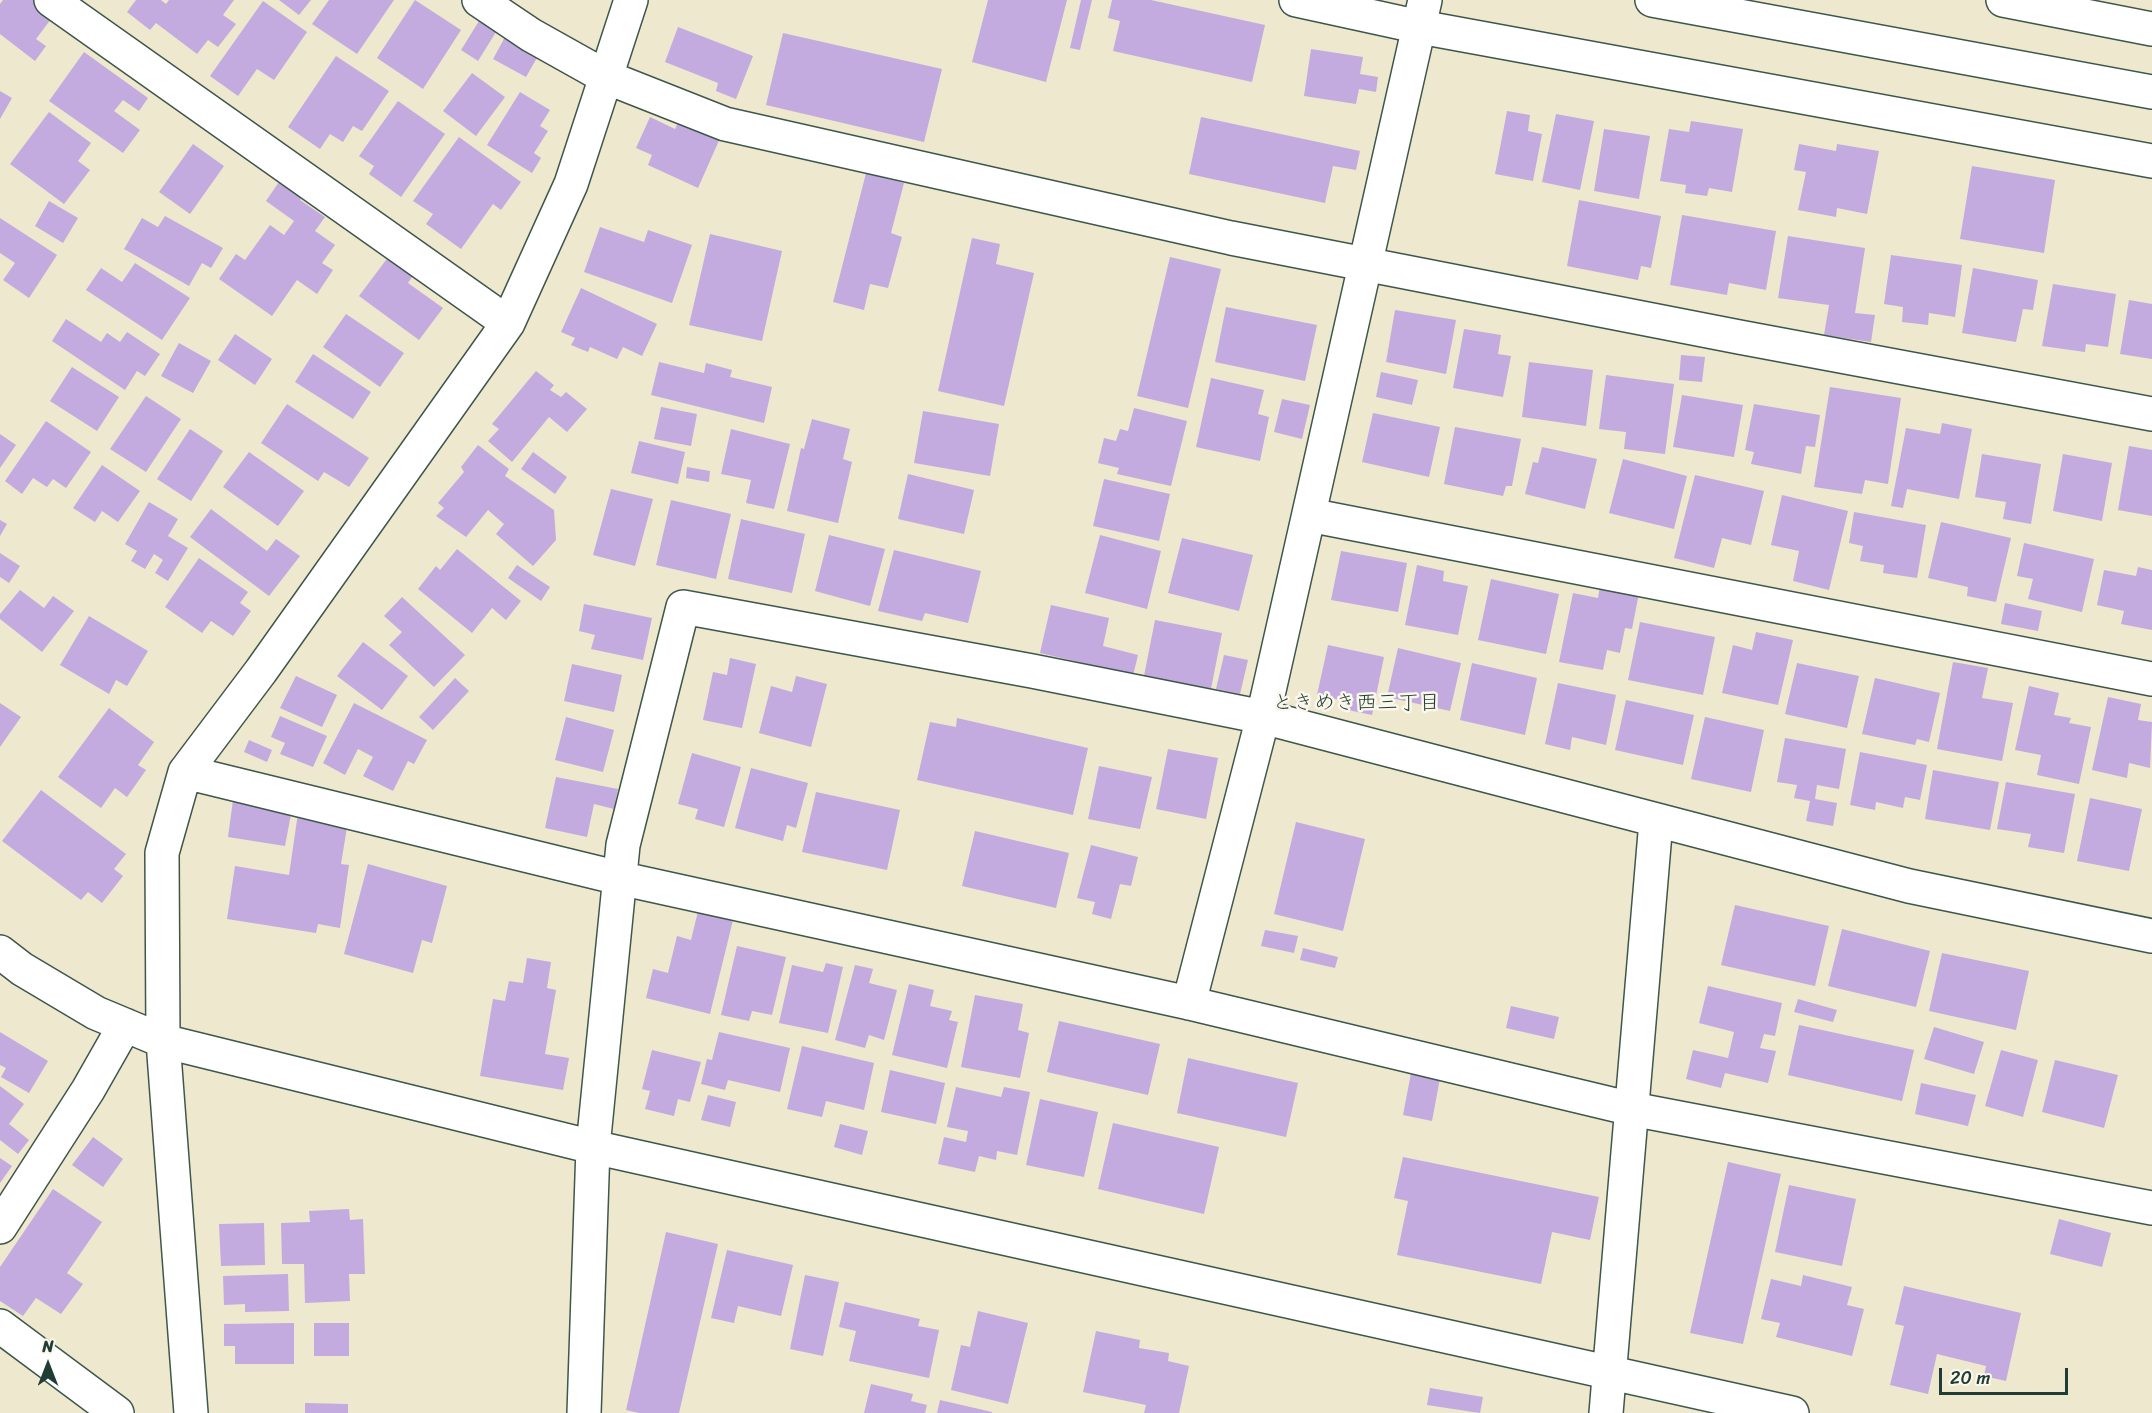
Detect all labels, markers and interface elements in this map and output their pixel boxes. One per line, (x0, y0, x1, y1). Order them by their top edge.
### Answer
district label: ときめき西三丁目 (1272, 691, 1440, 717)
text: N (42, 1332, 54, 1361)
north arrow (18, 1335, 78, 1395)
scale bar (1942, 1356, 2071, 1394)
text: 20 m (1950, 1362, 1990, 1394)

